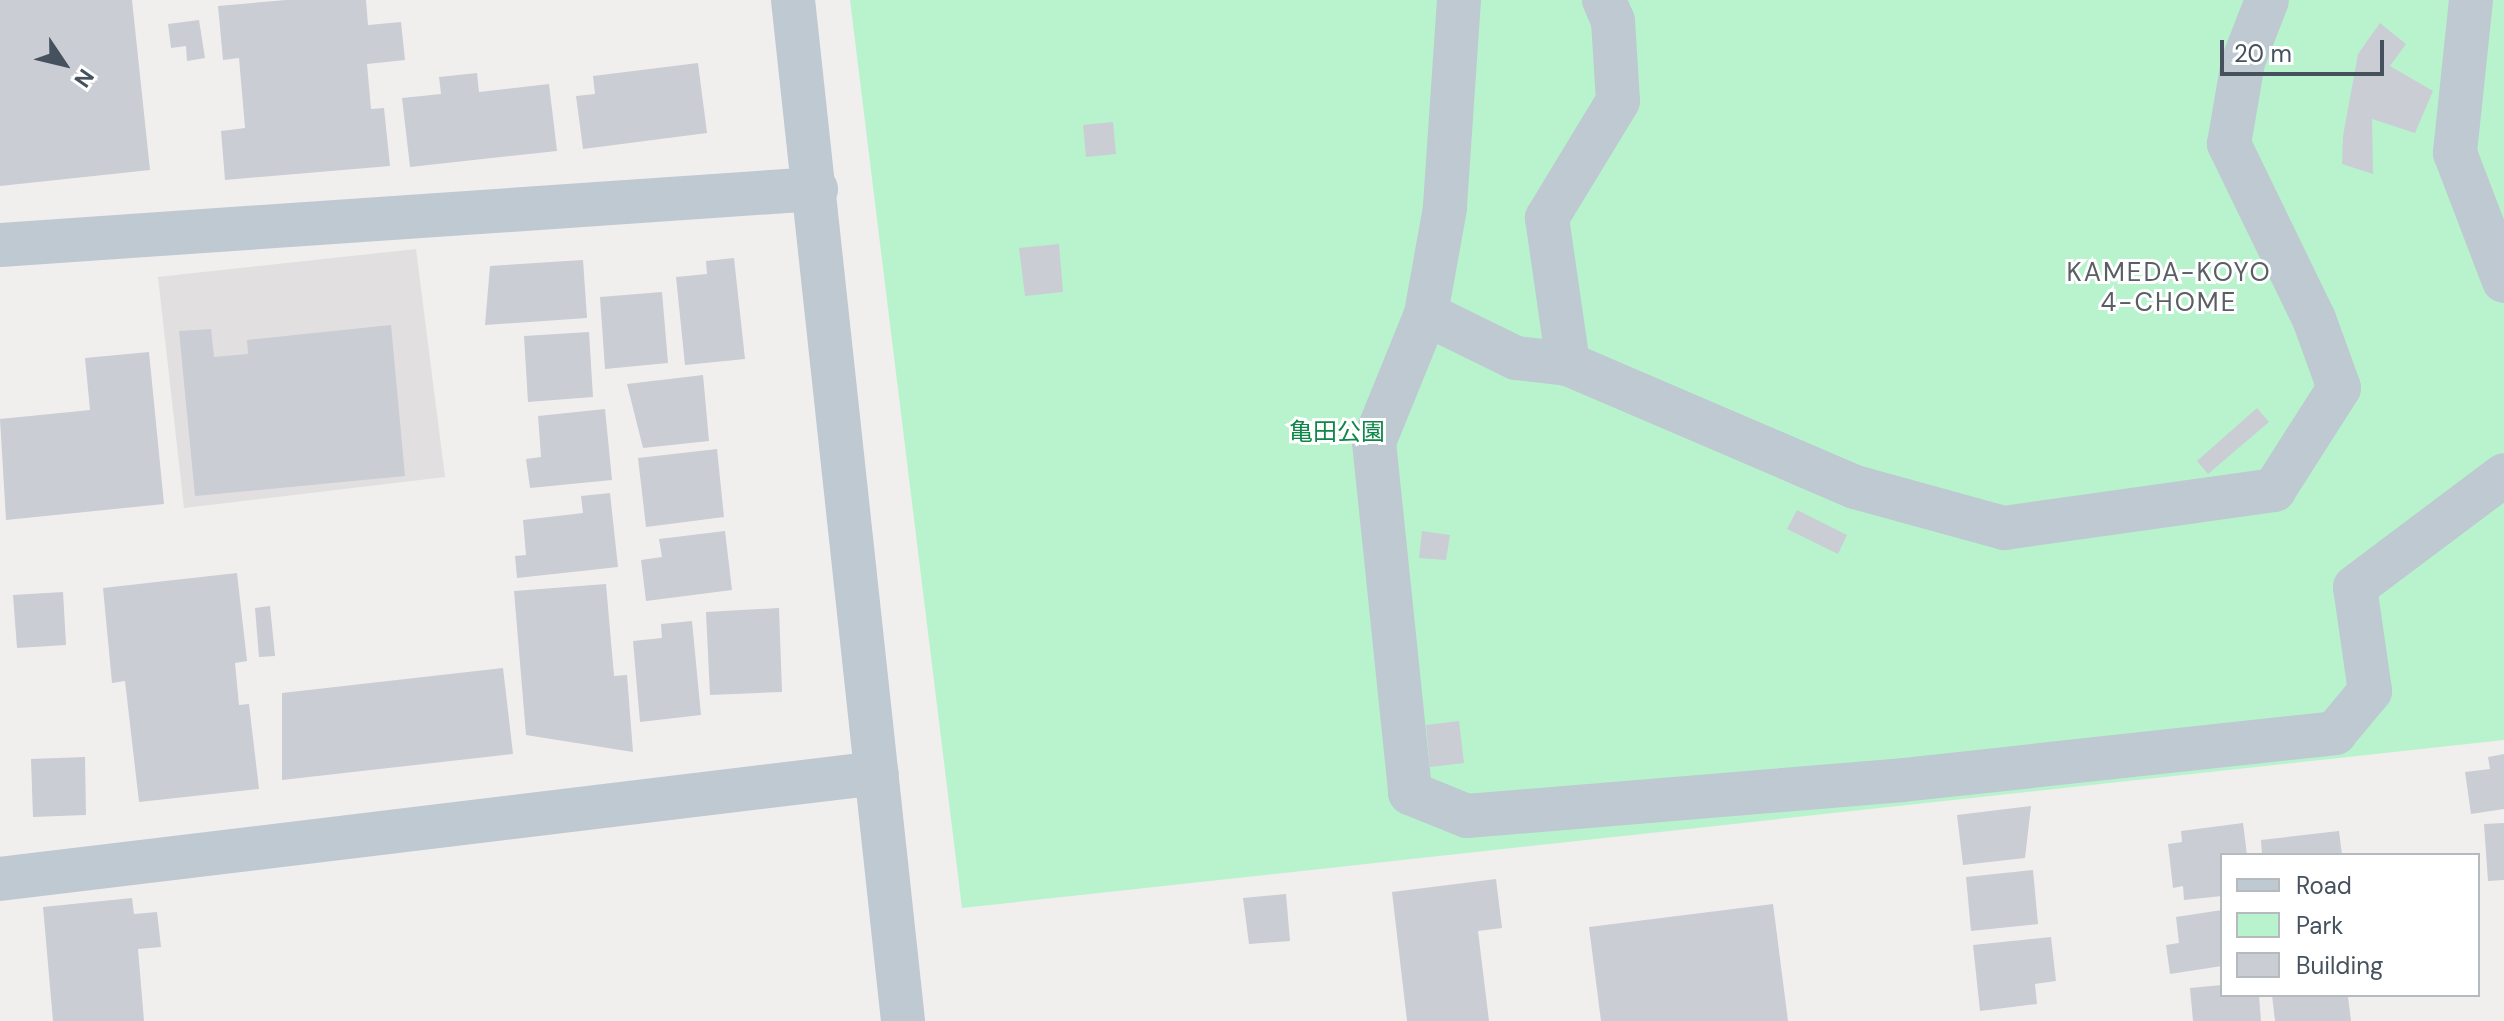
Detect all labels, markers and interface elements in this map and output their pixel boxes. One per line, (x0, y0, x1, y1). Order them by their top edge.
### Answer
north arrow (24, 24, 104, 104)
scale bar (2224, 24, 2388, 74)
text: 20 m (2234, 38, 2292, 69)
text: N (68, 63, 101, 93)
district label: KAMEDA-KOYO 4-CHOME (2066, 257, 2272, 318)
park label: 亀田公園 (1289, 418, 1385, 446)
legend (2220, 853, 2480, 997)
text: Road (2296, 870, 2352, 901)
text: Park (2296, 910, 2343, 941)
text: Building (2296, 950, 2383, 981)

